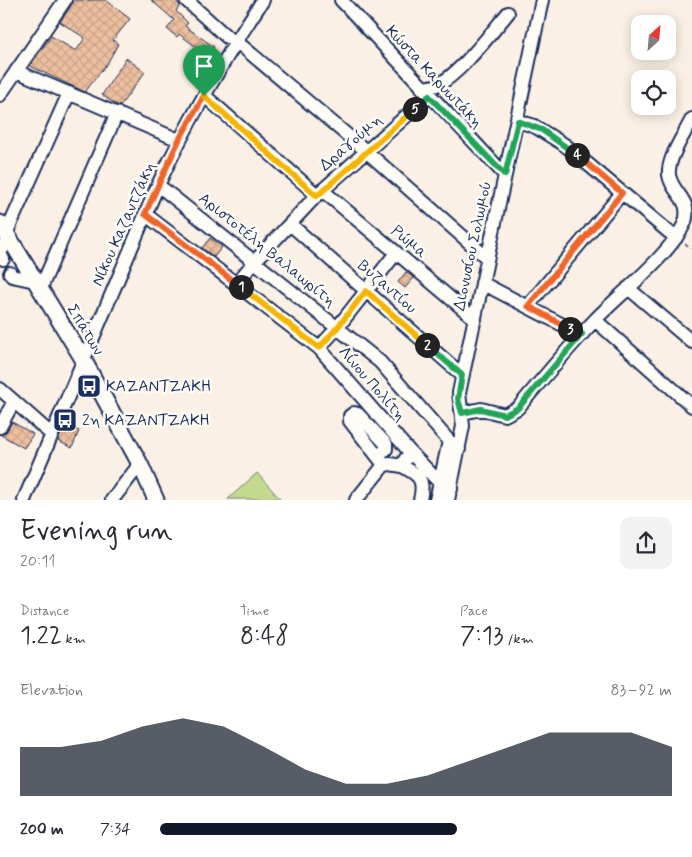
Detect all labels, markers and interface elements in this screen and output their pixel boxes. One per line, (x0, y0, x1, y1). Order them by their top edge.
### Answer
north arrow (631, 15, 676, 60)
map controls (631, 15, 676, 115)
street label: Κώστα Καρυωτάκη (381, 21, 487, 133)
pin (183, 45, 225, 96)
icon: arrive (190, 52, 218, 80)
button: locate (631, 70, 676, 115)
pin: 5 (402, 96, 428, 122)
text: 5 (411, 100, 420, 118)
street label: Δραγούμη (315, 110, 387, 176)
pin: 4 (564, 142, 590, 168)
text: 4 (573, 146, 582, 164)
street label: Νίκου Καζαντζάκη (87, 159, 161, 289)
street label: Διονυσίου Σολωμού (449, 179, 497, 313)
street label: Αριστοτέλη Βαλαωρίτη (194, 187, 341, 312)
street label: Ρώμα (387, 221, 431, 263)
street label: Βυζαντίου (353, 256, 421, 318)
pin: 1 (228, 274, 254, 300)
text: 1 (238, 278, 245, 296)
street label: Σπάτων (62, 301, 108, 359)
pin: 3 (558, 316, 582, 342)
text: 3 (567, 320, 574, 338)
pin: 2 (414, 332, 440, 358)
text: 2 (424, 336, 431, 354)
street label: Λίνου Πολίτη (333, 342, 411, 426)
bus stop icon: ΚΑΖΑΝΤΖΑΚΗ (76, 373, 102, 399)
place label: ΚΑΖΑΝΤΖΑΚΗ (106, 376, 211, 397)
bus stop icon: 2η ΚΑΖΑΝΤΖΑΚΗ (52, 407, 78, 433)
place label: 2η ΚΑΖΑΝΤΖΑΚΗ (82, 410, 210, 431)
text: Evening run (20, 513, 173, 550)
button: share (620, 517, 672, 569)
text: 20:11 (20, 551, 55, 572)
text: Distance (20, 602, 69, 620)
text: Time (240, 602, 269, 620)
text: Pace (460, 602, 488, 620)
text: 1.22 (20, 620, 62, 653)
text: 8:48 (240, 620, 289, 653)
text: 7:13 (460, 620, 504, 653)
text: km (62, 630, 86, 648)
text: /km (504, 630, 534, 648)
text: Elevation (20, 680, 83, 701)
text: 83–92 m (611, 680, 672, 701)
text: 200 m (20, 819, 64, 840)
text: 7:34 (100, 819, 131, 840)

